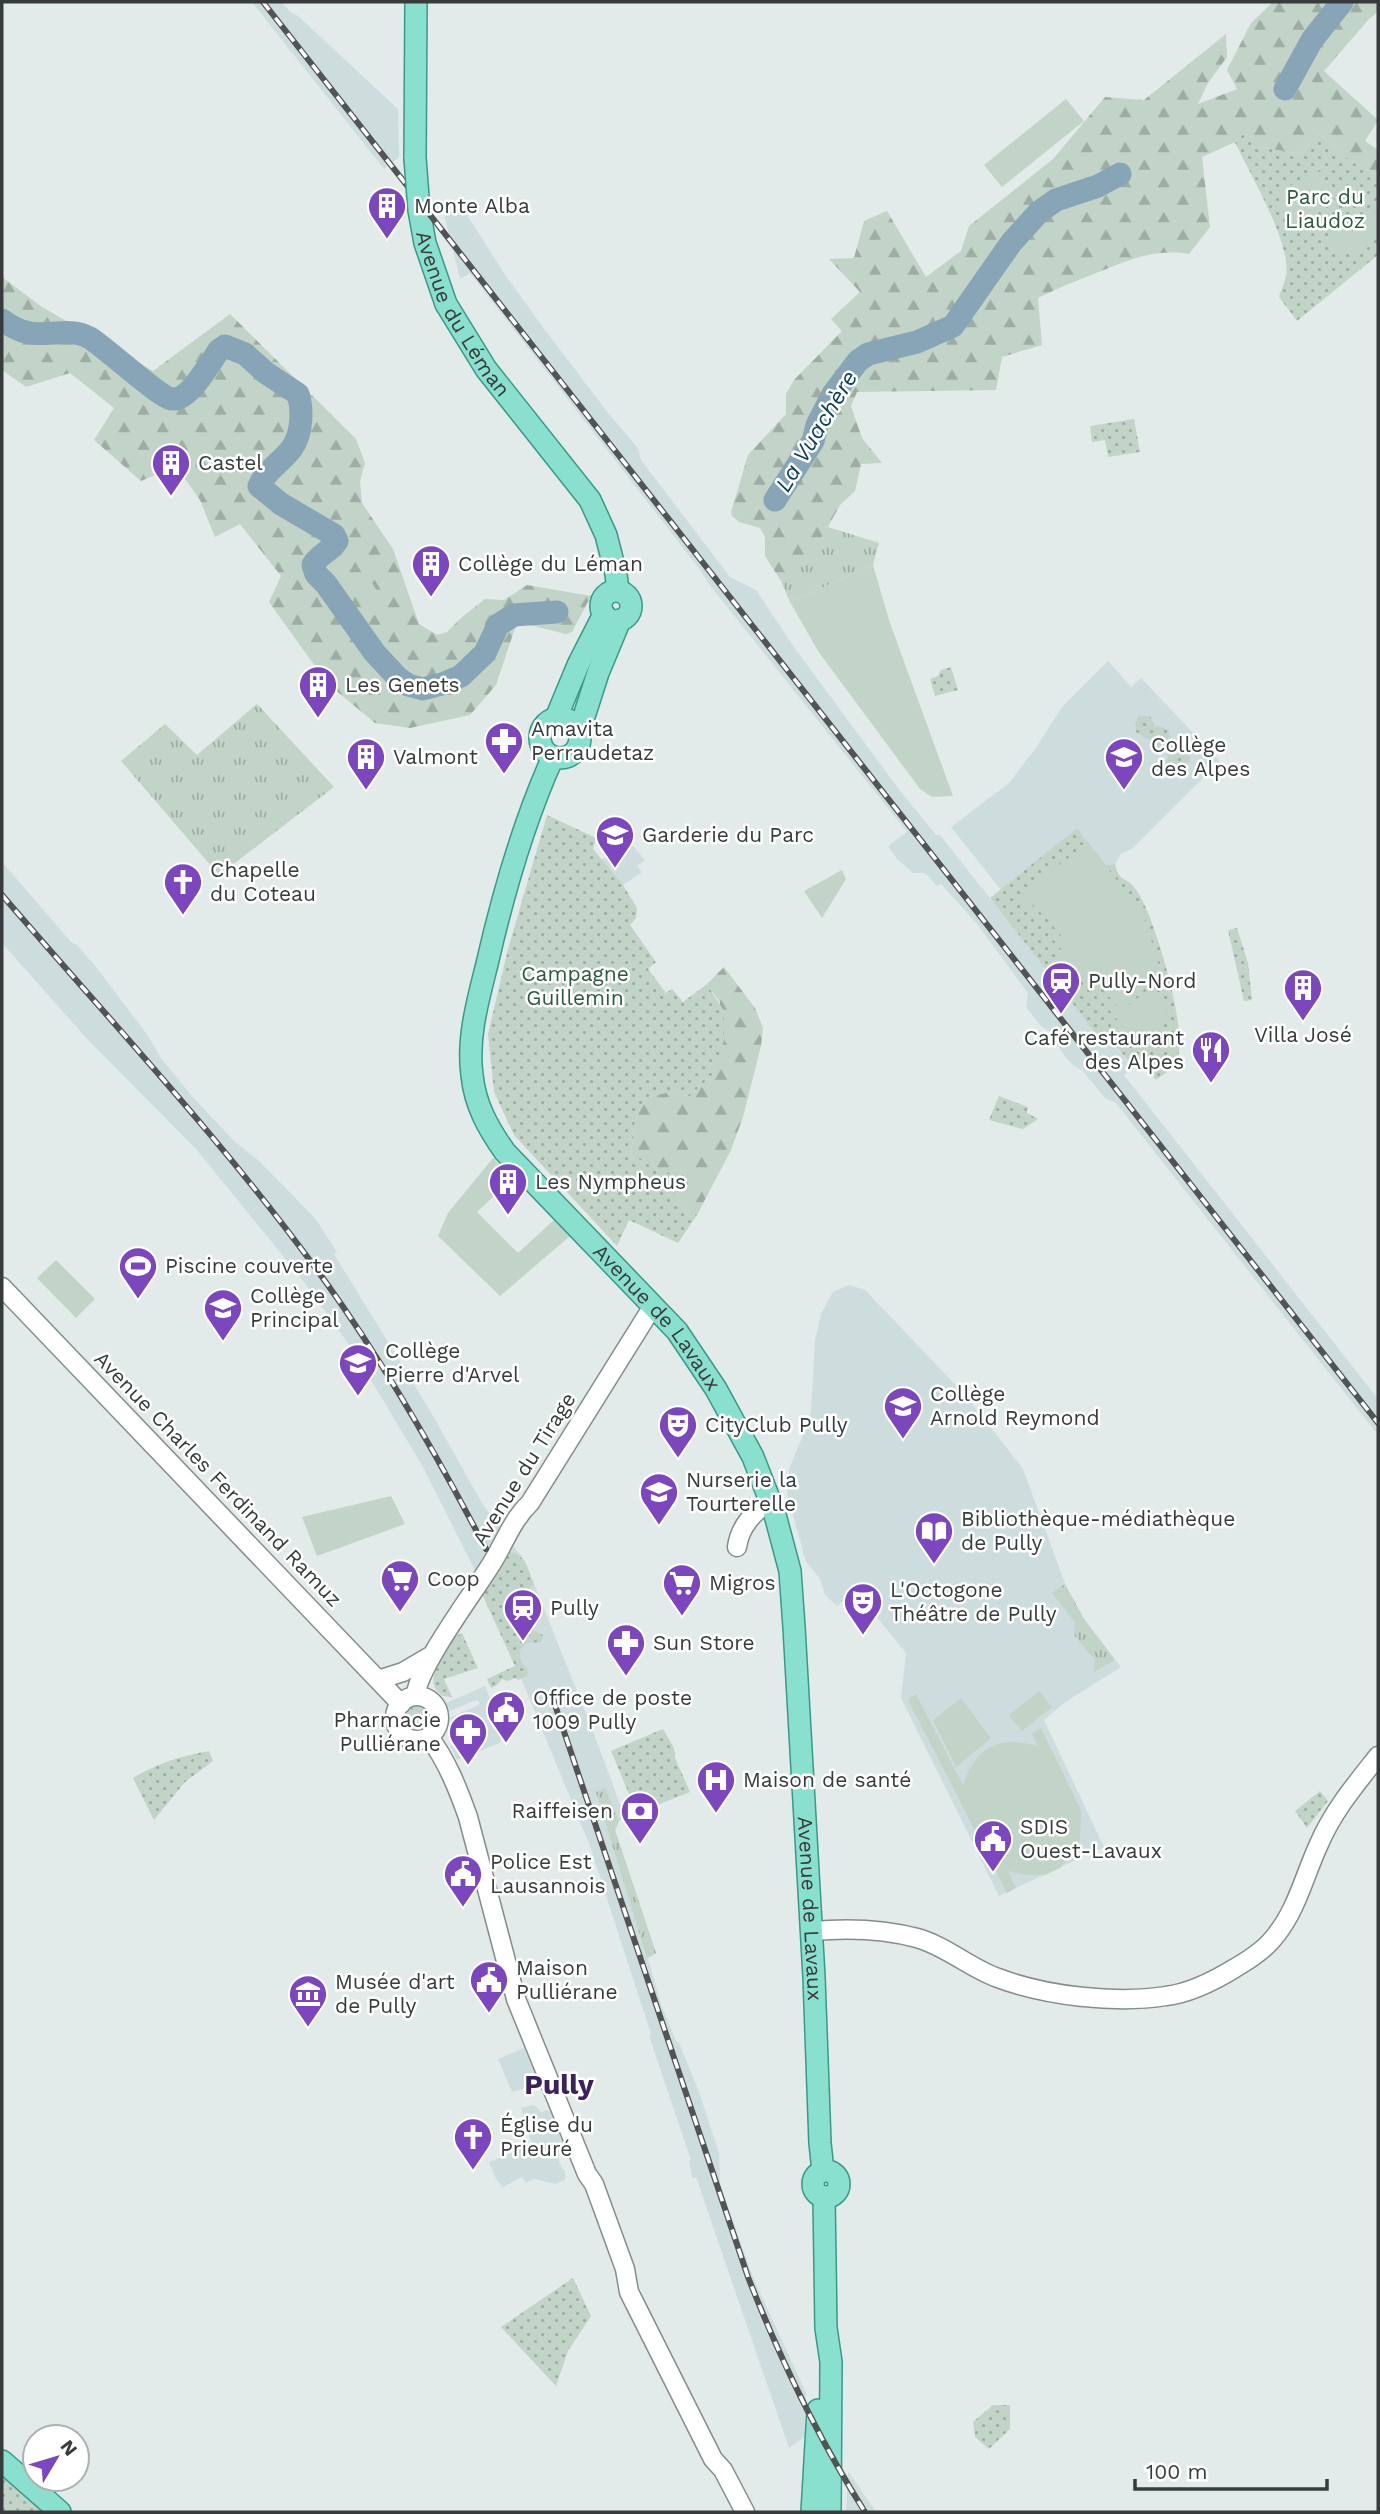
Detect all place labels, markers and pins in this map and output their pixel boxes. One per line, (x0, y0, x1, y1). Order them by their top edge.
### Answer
building icon: Monte Alba (366, 185, 408, 240)
place label: Monte Alba (414, 193, 530, 218)
building icon: Castel (150, 442, 192, 497)
place label: Castel (198, 450, 263, 475)
building icon: Collège du Léman (410, 543, 452, 598)
place label: Collège du Léman (458, 551, 643, 576)
building icon: Les Genets (297, 664, 339, 719)
place label: Les Genets (345, 672, 460, 697)
place label: Amavita Perraudetaz (531, 716, 654, 765)
pharmacy icon: Amavita Perraudetaz (483, 720, 525, 775)
place label: Collège des Alpes (1151, 732, 1250, 781)
building icon: Valmont (345, 736, 387, 791)
school or university icon: Collège des Alpes (1103, 736, 1145, 791)
place label: Valmont (393, 744, 478, 769)
school or university icon: Garderie du Parc (594, 814, 636, 869)
place label: Garderie du Parc (642, 822, 814, 847)
place label: Chapelle du Coteau (210, 857, 316, 906)
church icon: Chapelle du Coteau (162, 861, 204, 916)
station icon: Pully-Nord (1040, 960, 1082, 1015)
building icon: Villa José (1282, 967, 1324, 1022)
place label: Pully-Nord (1088, 968, 1196, 993)
place label: Villa José (1254, 1022, 1352, 1047)
place label: Café restaurant des Alpes (1024, 1025, 1184, 1074)
restaurant icon: Café restaurant des Alpes (1190, 1029, 1232, 1084)
building icon: Les Nympheus (487, 1161, 529, 1216)
place label: Les Nympheus (535, 1169, 686, 1194)
sports icon: Piscine couverte (117, 1245, 159, 1300)
place label: Piscine couverte (165, 1253, 333, 1278)
place label: Collège Principal (250, 1283, 339, 1332)
school or university icon: Collège Principal (202, 1287, 244, 1342)
place label: Collège Pierre d'Arvel (385, 1338, 520, 1387)
school or university icon: Collège Pierre d'Arvel (337, 1342, 379, 1397)
place label: Collège Arnold Reymond (930, 1381, 1100, 1430)
school or university icon: Collège Arnold Reymond (882, 1385, 924, 1440)
theatre icon: CityClub Pully (657, 1404, 699, 1459)
place label: CityClub Pully (705, 1412, 848, 1437)
place label: Nurserie la Tourterelle (686, 1467, 797, 1516)
school or university icon: Nurserie la Tourterelle (638, 1471, 680, 1526)
place label: Bibliothèque-médiathèque de Pully (961, 1506, 1235, 1555)
library icon: Bibliothèque-médiathèque de Pully (913, 1510, 955, 1565)
supermarket icon: Coop (379, 1558, 421, 1613)
supermarket icon: Migros (661, 1562, 703, 1617)
place label: Coop (427, 1566, 480, 1591)
place label: Migros (709, 1570, 776, 1595)
place label: L'Octogone Théâtre de Pully (890, 1577, 1057, 1626)
theatre icon: L'Octogone Théâtre de Pully (842, 1581, 884, 1636)
station icon: Pully (502, 1587, 544, 1642)
place label: Pully (550, 1595, 599, 1620)
pharmacy icon: Sun Store (605, 1622, 647, 1677)
place label: Sun Store (653, 1630, 755, 1655)
place label: Office de poste 1009 Pully (533, 1685, 692, 1734)
public building icon: Office de poste 1009 Pully (485, 1689, 527, 1744)
place label: Pharmacie Pulliérane (333, 1707, 441, 1756)
pharmacy icon: Pharmacie Pulliérane (447, 1711, 489, 1766)
hospital icon: Maison de santé (695, 1759, 737, 1814)
place label: Maison de santé (743, 1767, 911, 1792)
bank icon: Raiffeisen (619, 1790, 661, 1845)
place label: Raiffeisen (511, 1798, 613, 1823)
place label: SDIS Ouest-Lavaux (1020, 1814, 1162, 1863)
public building icon: SDIS Ouest-Lavaux (972, 1818, 1014, 1873)
place label: Police Est Lausannois (490, 1849, 606, 1898)
public building icon: Police Est Lausannois (442, 1853, 484, 1908)
place label: Maison Pulliérane (516, 1955, 618, 2004)
public building icon: Maison Pulliérane (468, 1959, 510, 2014)
place label: Musée d'art de Pully (335, 1969, 455, 2018)
museum icon: Musée d'art de Pully (287, 1973, 329, 2028)
place label: Église du Prieuré (500, 2112, 593, 2161)
church icon: Église du Prieuré (452, 2116, 494, 2171)

